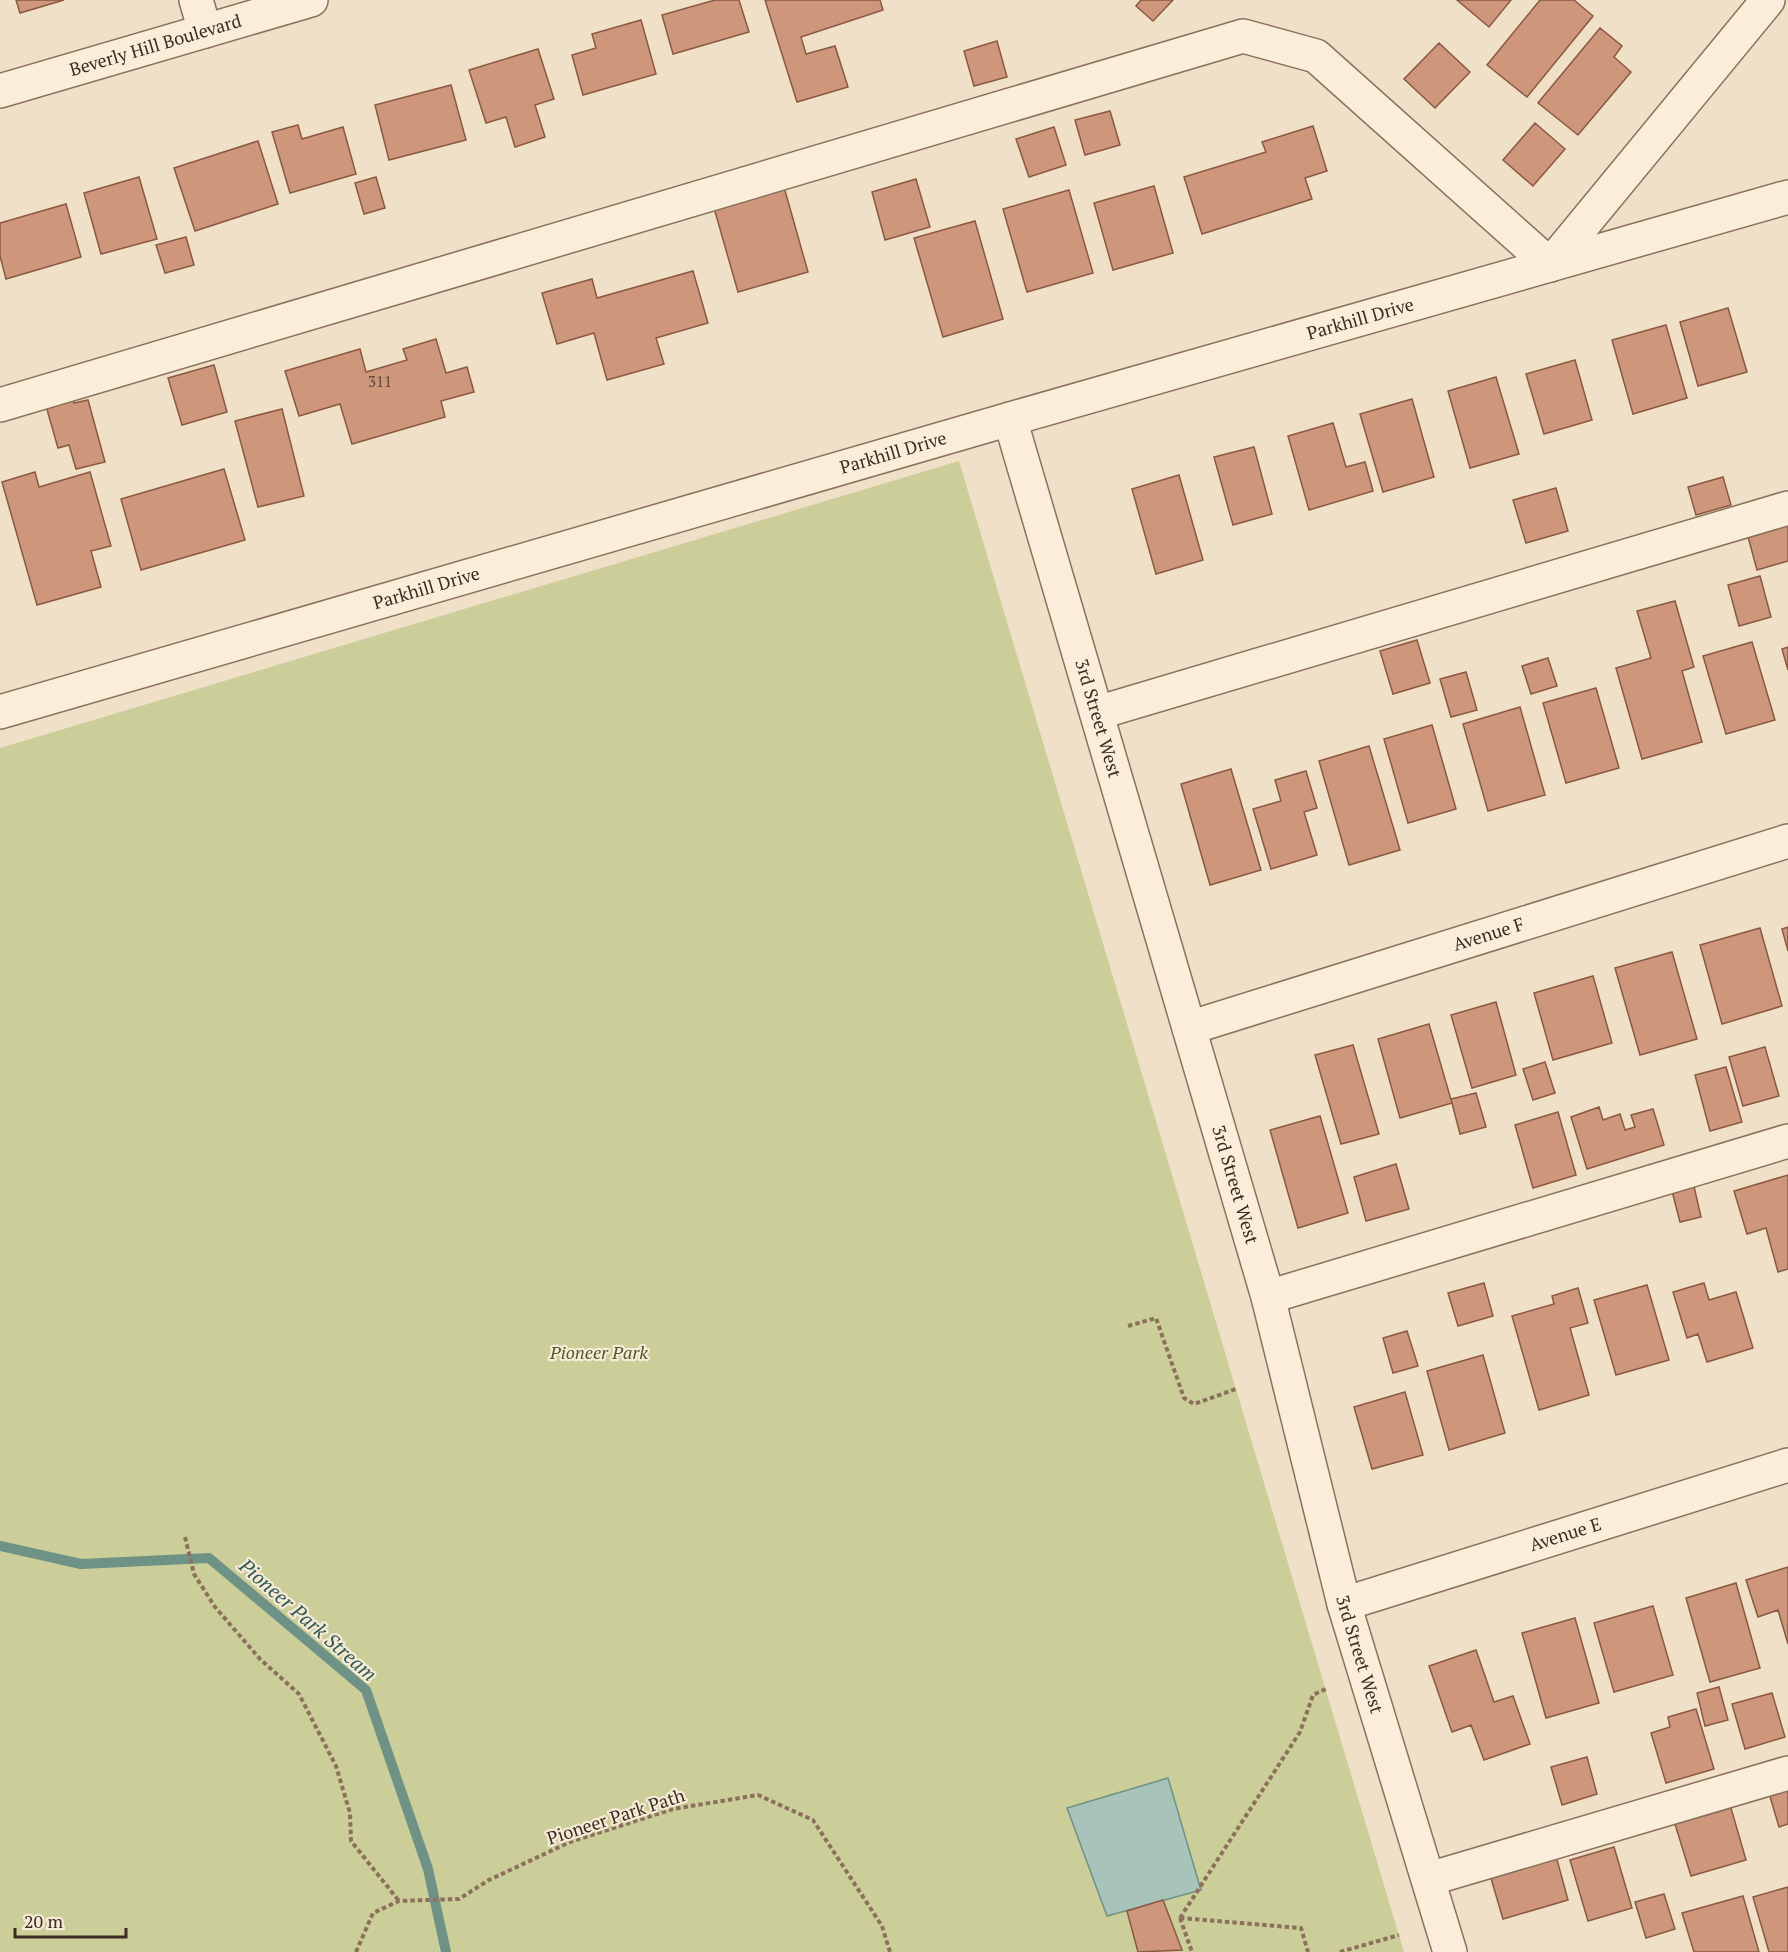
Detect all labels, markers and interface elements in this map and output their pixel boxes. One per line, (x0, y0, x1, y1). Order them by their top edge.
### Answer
street label: Beverly Hill Boulevard (66, 8, 244, 81)
street label: Parkhill Drive (1304, 291, 1416, 345)
house number: 311 (368, 371, 392, 391)
street label: Parkhill Drive (837, 425, 949, 479)
street label: Parkhill Drive (370, 560, 482, 614)
street label: 3rd Street West (1070, 656, 1128, 781)
street label: Avenue F (1450, 911, 1527, 956)
street label: 3rd Street West (1207, 1122, 1265, 1247)
park label: Pioneer Park (549, 1340, 648, 1364)
street label: Avenue E (1526, 1511, 1604, 1556)
water label: Pioneer Park Stream (233, 1552, 383, 1687)
street label: 3rd Street West (1331, 1592, 1390, 1716)
street label: Pioneer Park Path (544, 1782, 688, 1850)
scale bar (15, 1901, 126, 1939)
text: 20 m (24, 1909, 64, 1933)

